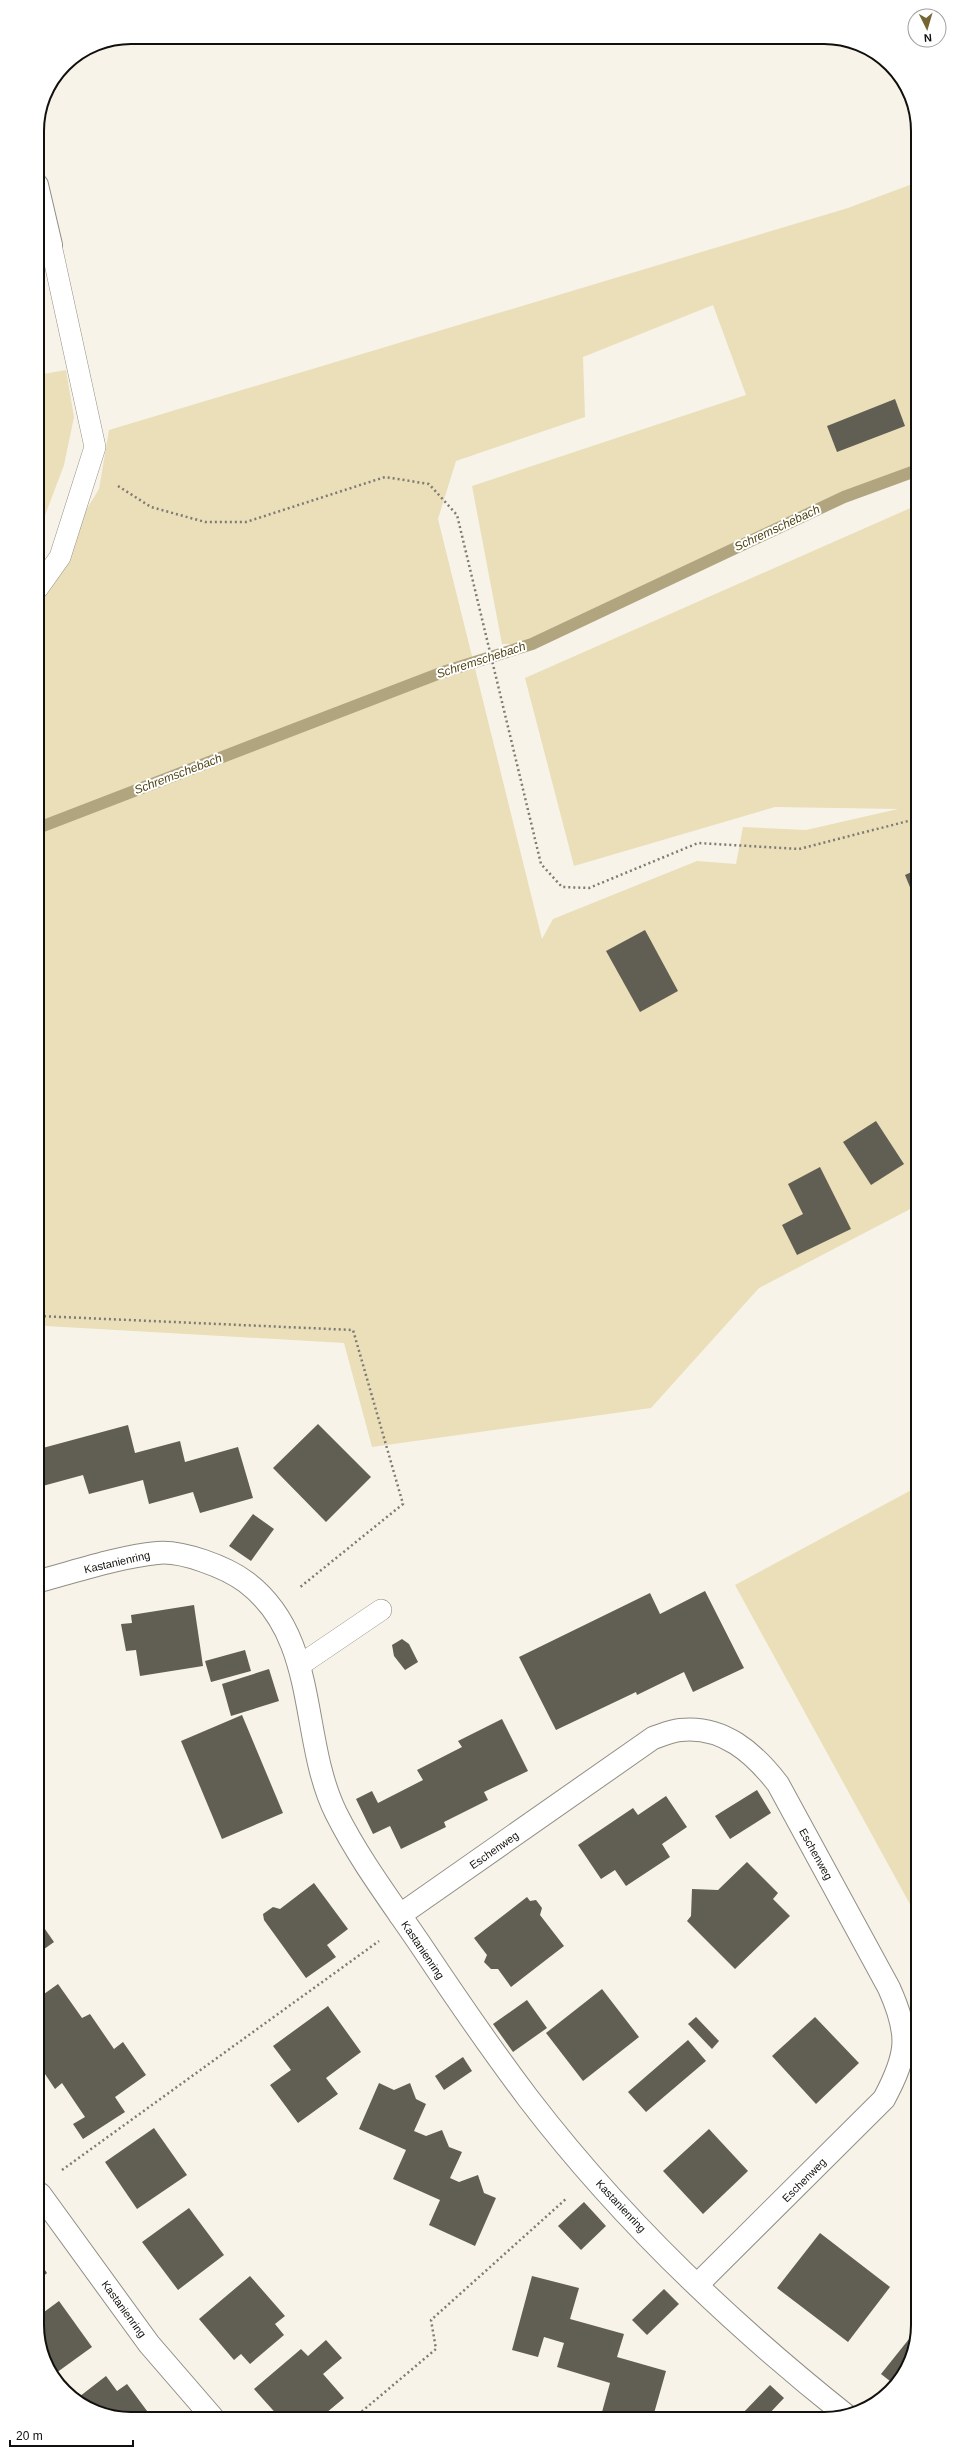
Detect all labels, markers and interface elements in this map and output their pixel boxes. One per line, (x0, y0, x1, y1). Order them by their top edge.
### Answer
north arrow (907, 8, 947, 48)
text: N (923, 32, 932, 44)
water label: Schremschebach (732, 502, 822, 554)
water label: Schremschebach (435, 639, 528, 681)
water label: Schremschebach (132, 751, 224, 797)
street label: Kastanienring (83, 1549, 151, 1575)
street label: Eschenweg (797, 1826, 835, 1882)
street label: Eschenweg (467, 1829, 521, 1871)
street label: Kastanienring (399, 1919, 447, 1981)
street label: Eschenweg (780, 2156, 828, 2204)
street label: Kastanienring (594, 2177, 648, 2235)
street label: Kastanienring (99, 2278, 149, 2340)
scale bar (10, 2422, 133, 2448)
text: 20 m (16, 2429, 43, 2443)

